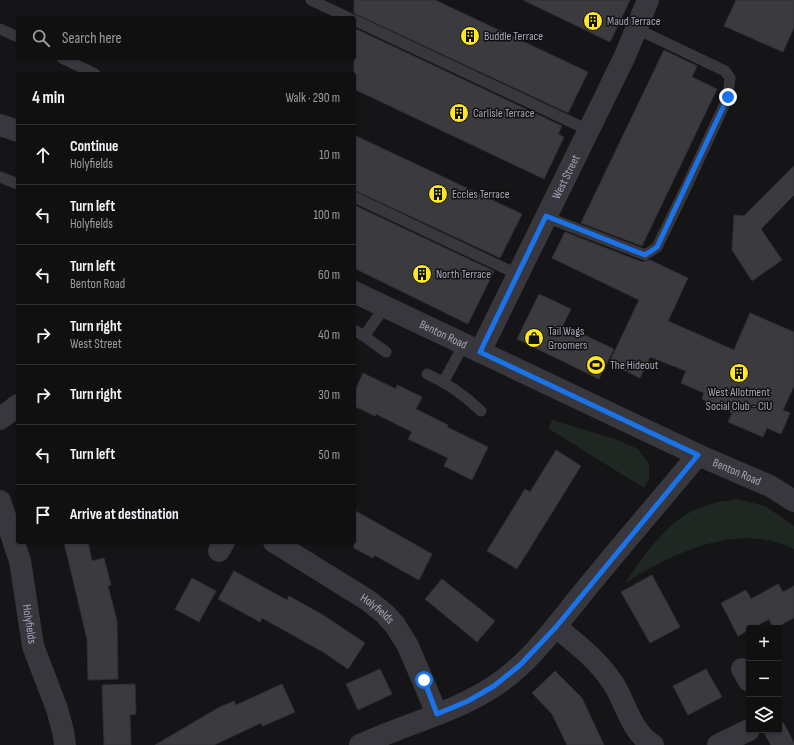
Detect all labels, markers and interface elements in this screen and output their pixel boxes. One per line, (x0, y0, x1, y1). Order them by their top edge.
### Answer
building icon: Maud Terrace (582, 10, 604, 32)
place label: Maud Terrace (607, 14, 661, 29)
search box (16, 16, 356, 60)
building icon: Buddle Terrace (459, 25, 481, 47)
icon: search (30, 27, 52, 49)
text: Search here (62, 29, 122, 48)
place label: Buddle Terrace (484, 29, 543, 44)
text: 4 min (32, 88, 65, 108)
route end (719, 88, 737, 106)
text: Walk · 290 m (285, 90, 340, 106)
building icon: Carlisle Terrace (448, 102, 470, 124)
place label: Carlisle Terrace (473, 106, 535, 121)
text: Continue (70, 137, 119, 156)
icon: ahead (32, 144, 54, 166)
text: 10 m (319, 147, 340, 163)
street label: West Street (549, 152, 583, 202)
text: Holyfields (70, 156, 113, 172)
building icon: Eccles Terrace (427, 183, 449, 205)
place label: Eccles Terrace (452, 187, 510, 202)
text: Turn left (70, 197, 115, 216)
icon: left (32, 204, 54, 226)
text: 100 m (313, 207, 340, 223)
text: Holyfields (70, 216, 113, 232)
text: Turn left (70, 257, 115, 276)
building icon: North Terrace (411, 263, 433, 285)
icon: left (32, 264, 54, 286)
text: 60 m (318, 267, 340, 283)
place label: North Terrace (436, 267, 491, 282)
text: Benton Road (70, 276, 125, 292)
text: Turn right (70, 317, 122, 336)
street label: Benton Road (417, 317, 470, 352)
icon: right (32, 324, 54, 346)
place label: Tail Wags Groomers (548, 324, 587, 353)
text: 40 m (318, 327, 340, 343)
shop icon: Tail Wags Groomers (523, 327, 545, 349)
text: West Street (70, 336, 122, 352)
sports icon: The Hideout (585, 354, 607, 376)
place label: The Hideout (610, 358, 659, 373)
building icon: West Allotment Social Club - CIU (728, 362, 750, 384)
icon: right (32, 384, 54, 406)
text: Turn right (70, 385, 122, 404)
place label: West Allotment Social Club - CIU (706, 385, 772, 414)
text: 30 m (318, 387, 340, 403)
icon: left (32, 444, 54, 466)
text: Turn left (70, 445, 115, 464)
text: 50 m (319, 447, 340, 463)
street label: Benton Road (710, 455, 763, 489)
icon: arrive (32, 504, 54, 526)
text: Arrive at destination (70, 505, 179, 524)
street label: Holyfields (358, 590, 398, 627)
street label: Holyfields (19, 603, 40, 645)
map controls (746, 625, 782, 733)
button: + (746, 625, 782, 661)
button: − (746, 661, 782, 697)
route start (415, 671, 433, 689)
button: layers (746, 697, 782, 733)

